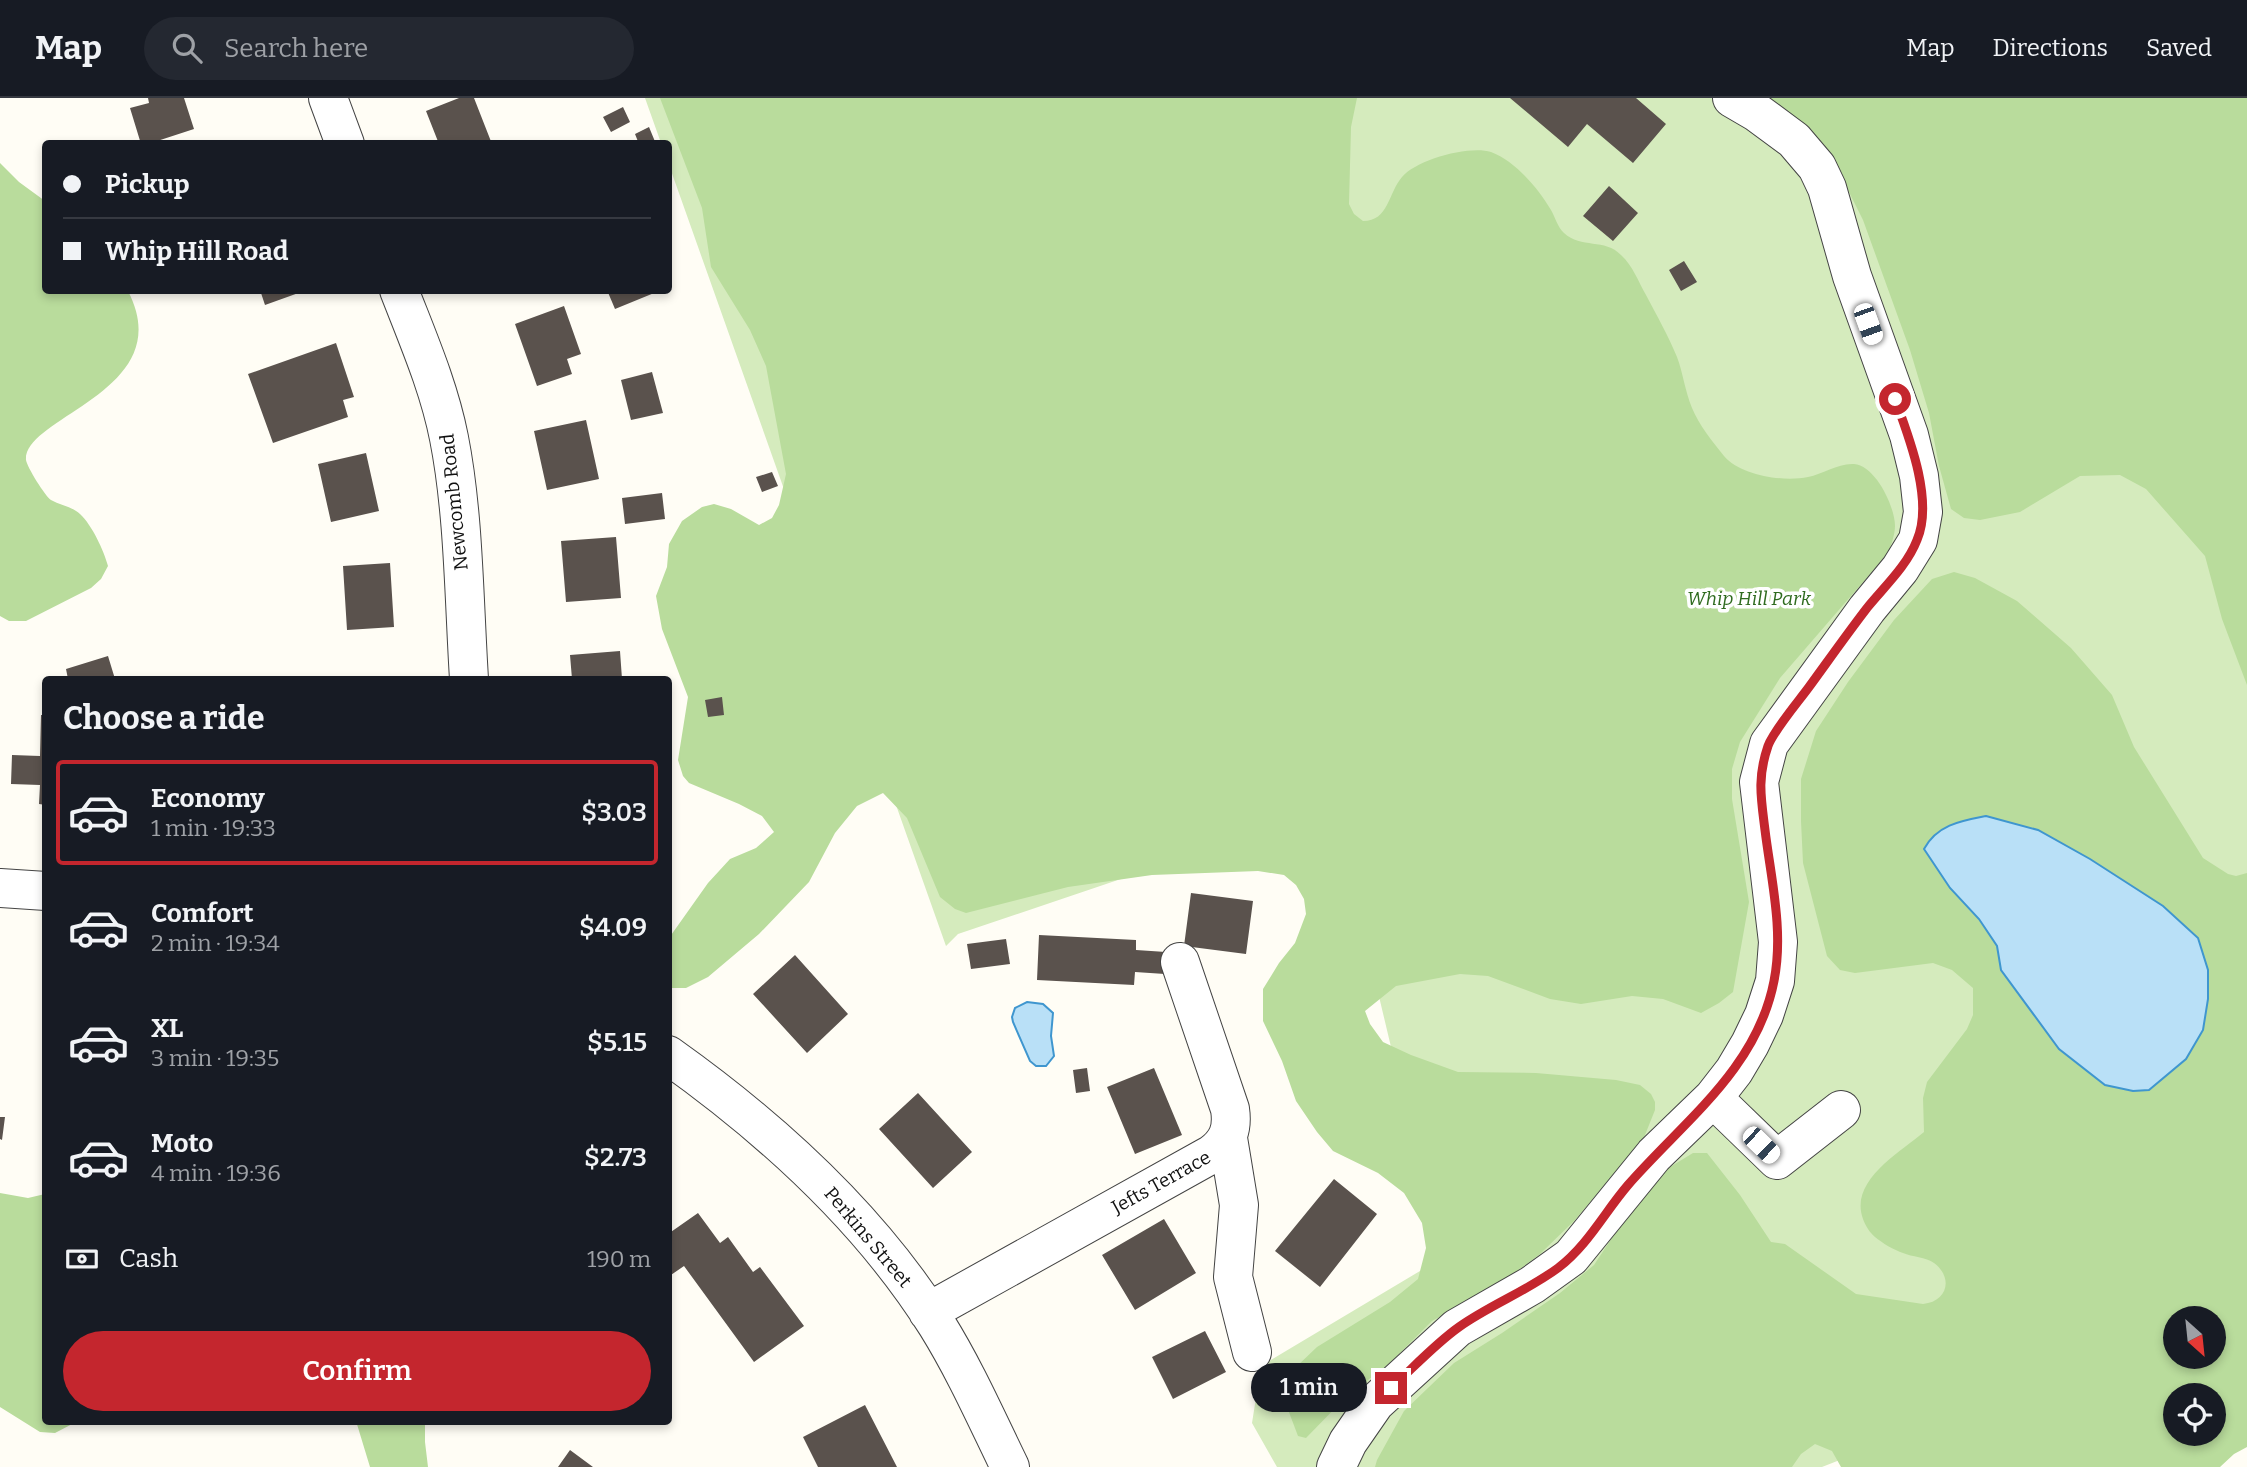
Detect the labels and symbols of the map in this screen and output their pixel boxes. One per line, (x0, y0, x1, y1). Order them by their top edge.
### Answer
car (1851, 301, 1886, 347)
route start (1879, 383, 1911, 415)
street label: Newcomb Road (435, 432, 473, 572)
park label: Whip Hill Park (1687, 587, 1812, 610)
car (1739, 1123, 1784, 1167)
street label: Jefts Terrace (1107, 1145, 1214, 1219)
street label: Perkins Street (819, 1182, 917, 1292)
north arrow (2163, 1306, 2226, 1368)
callout: 1 min (1251, 1364, 1366, 1412)
route end (1375, 1372, 1407, 1404)

